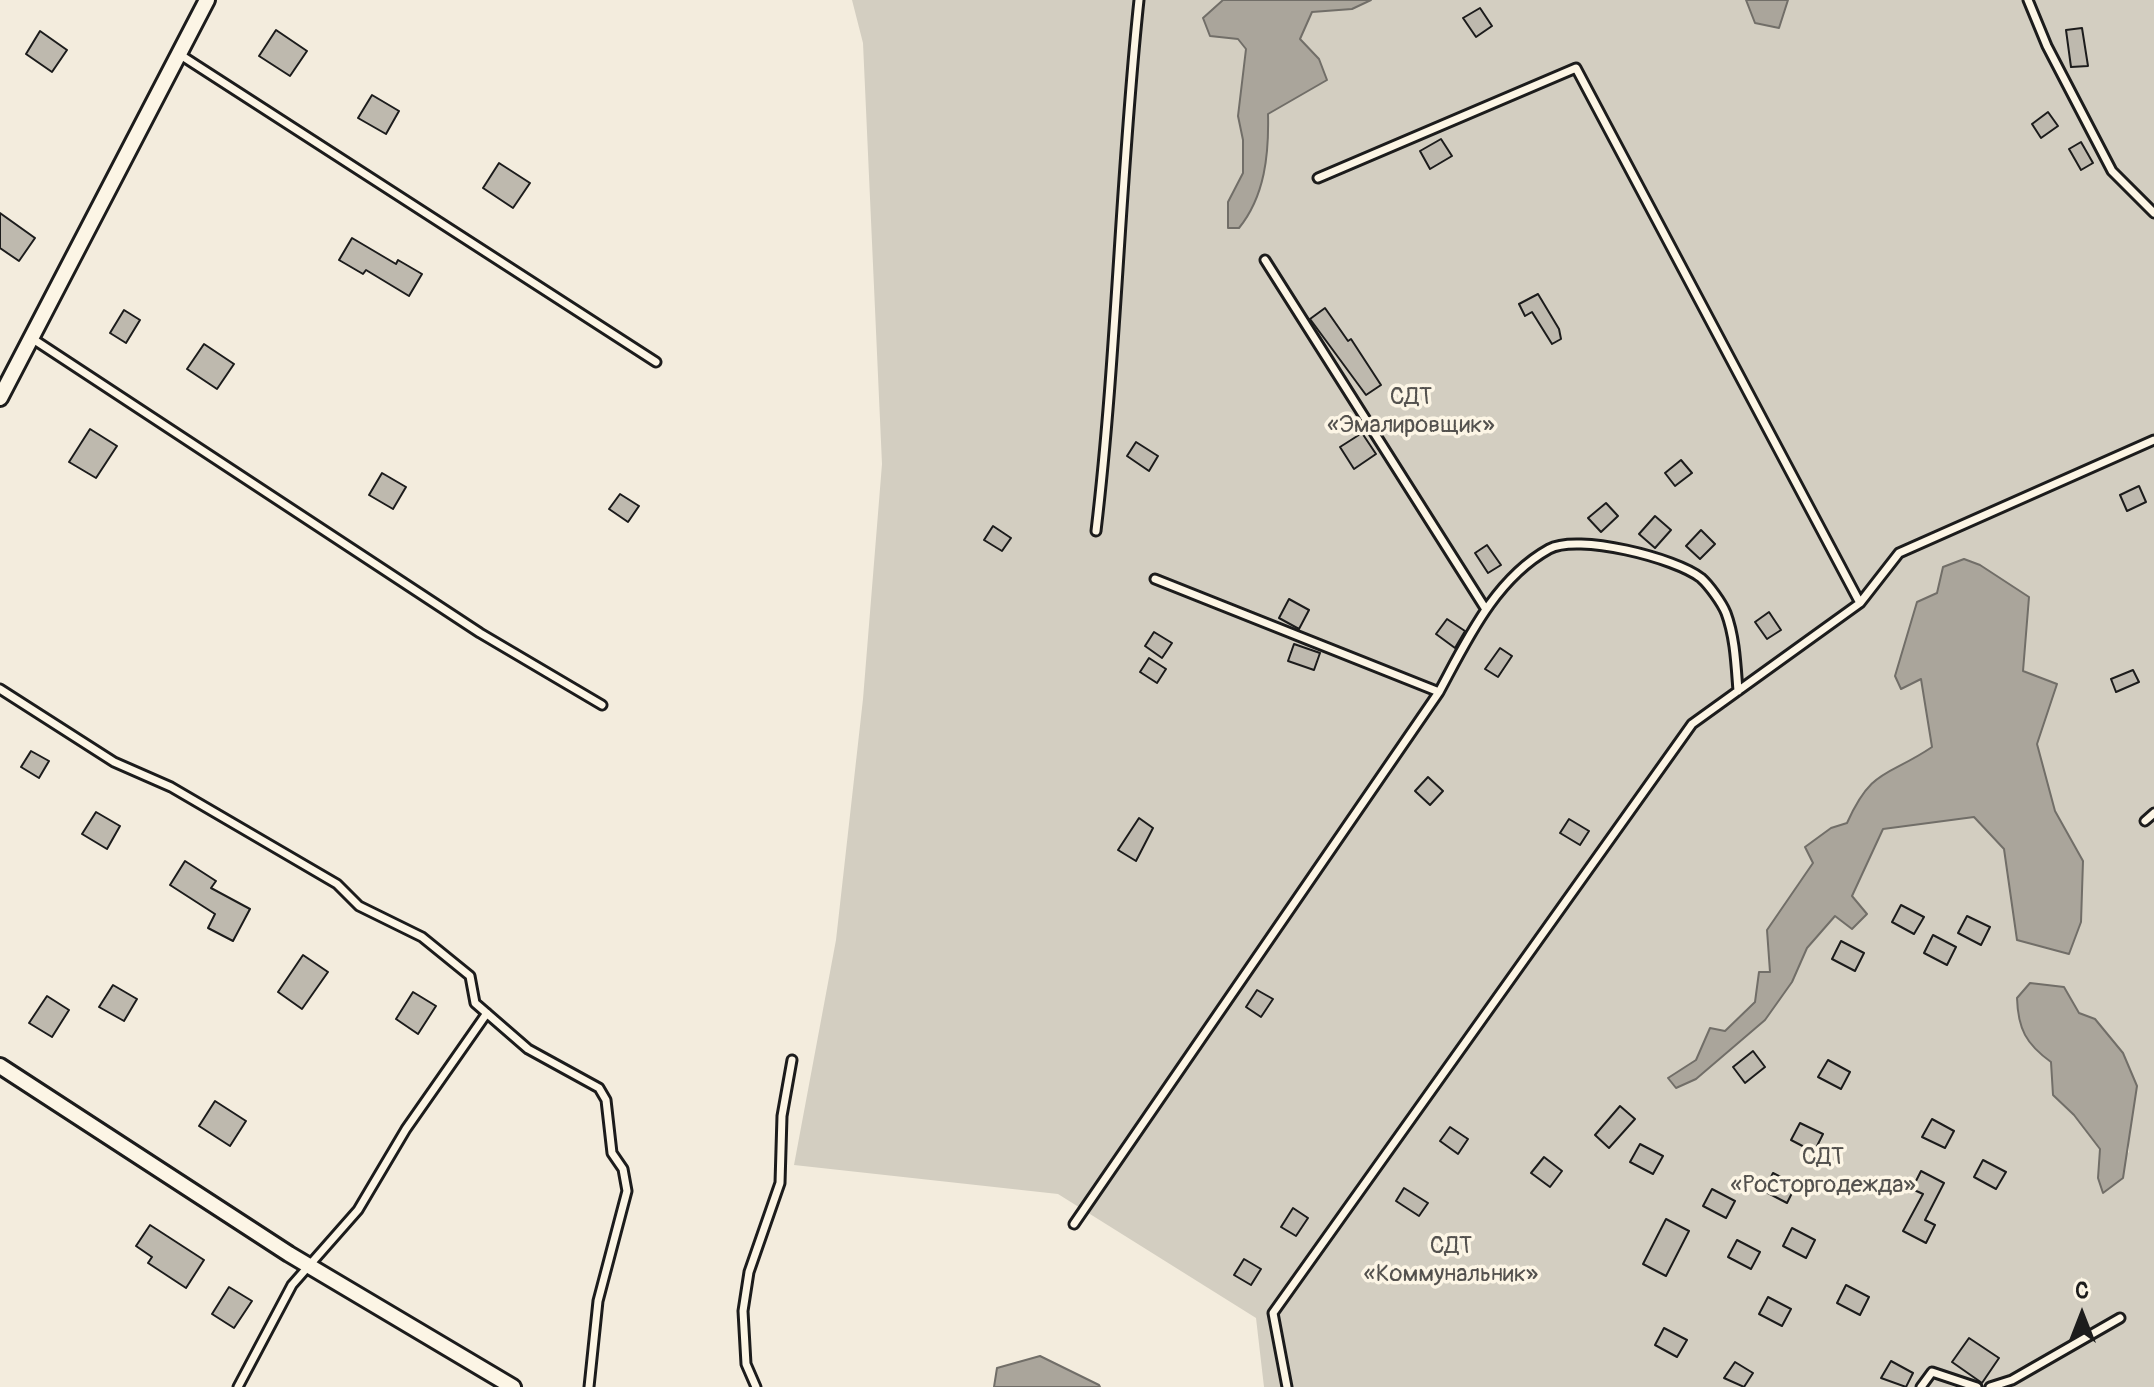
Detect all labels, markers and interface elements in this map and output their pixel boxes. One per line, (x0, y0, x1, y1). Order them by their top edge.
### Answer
park label: СДТ «Эмалировщик» (1327, 384, 1495, 440)
park label: СДТ «Росторгодежда» (1730, 1144, 1916, 1200)
park label: СДТ «Коммунальник» (1364, 1233, 1538, 1289)
north arrow (2042, 1275, 2122, 1355)
text: С (2075, 1277, 2089, 1305)

